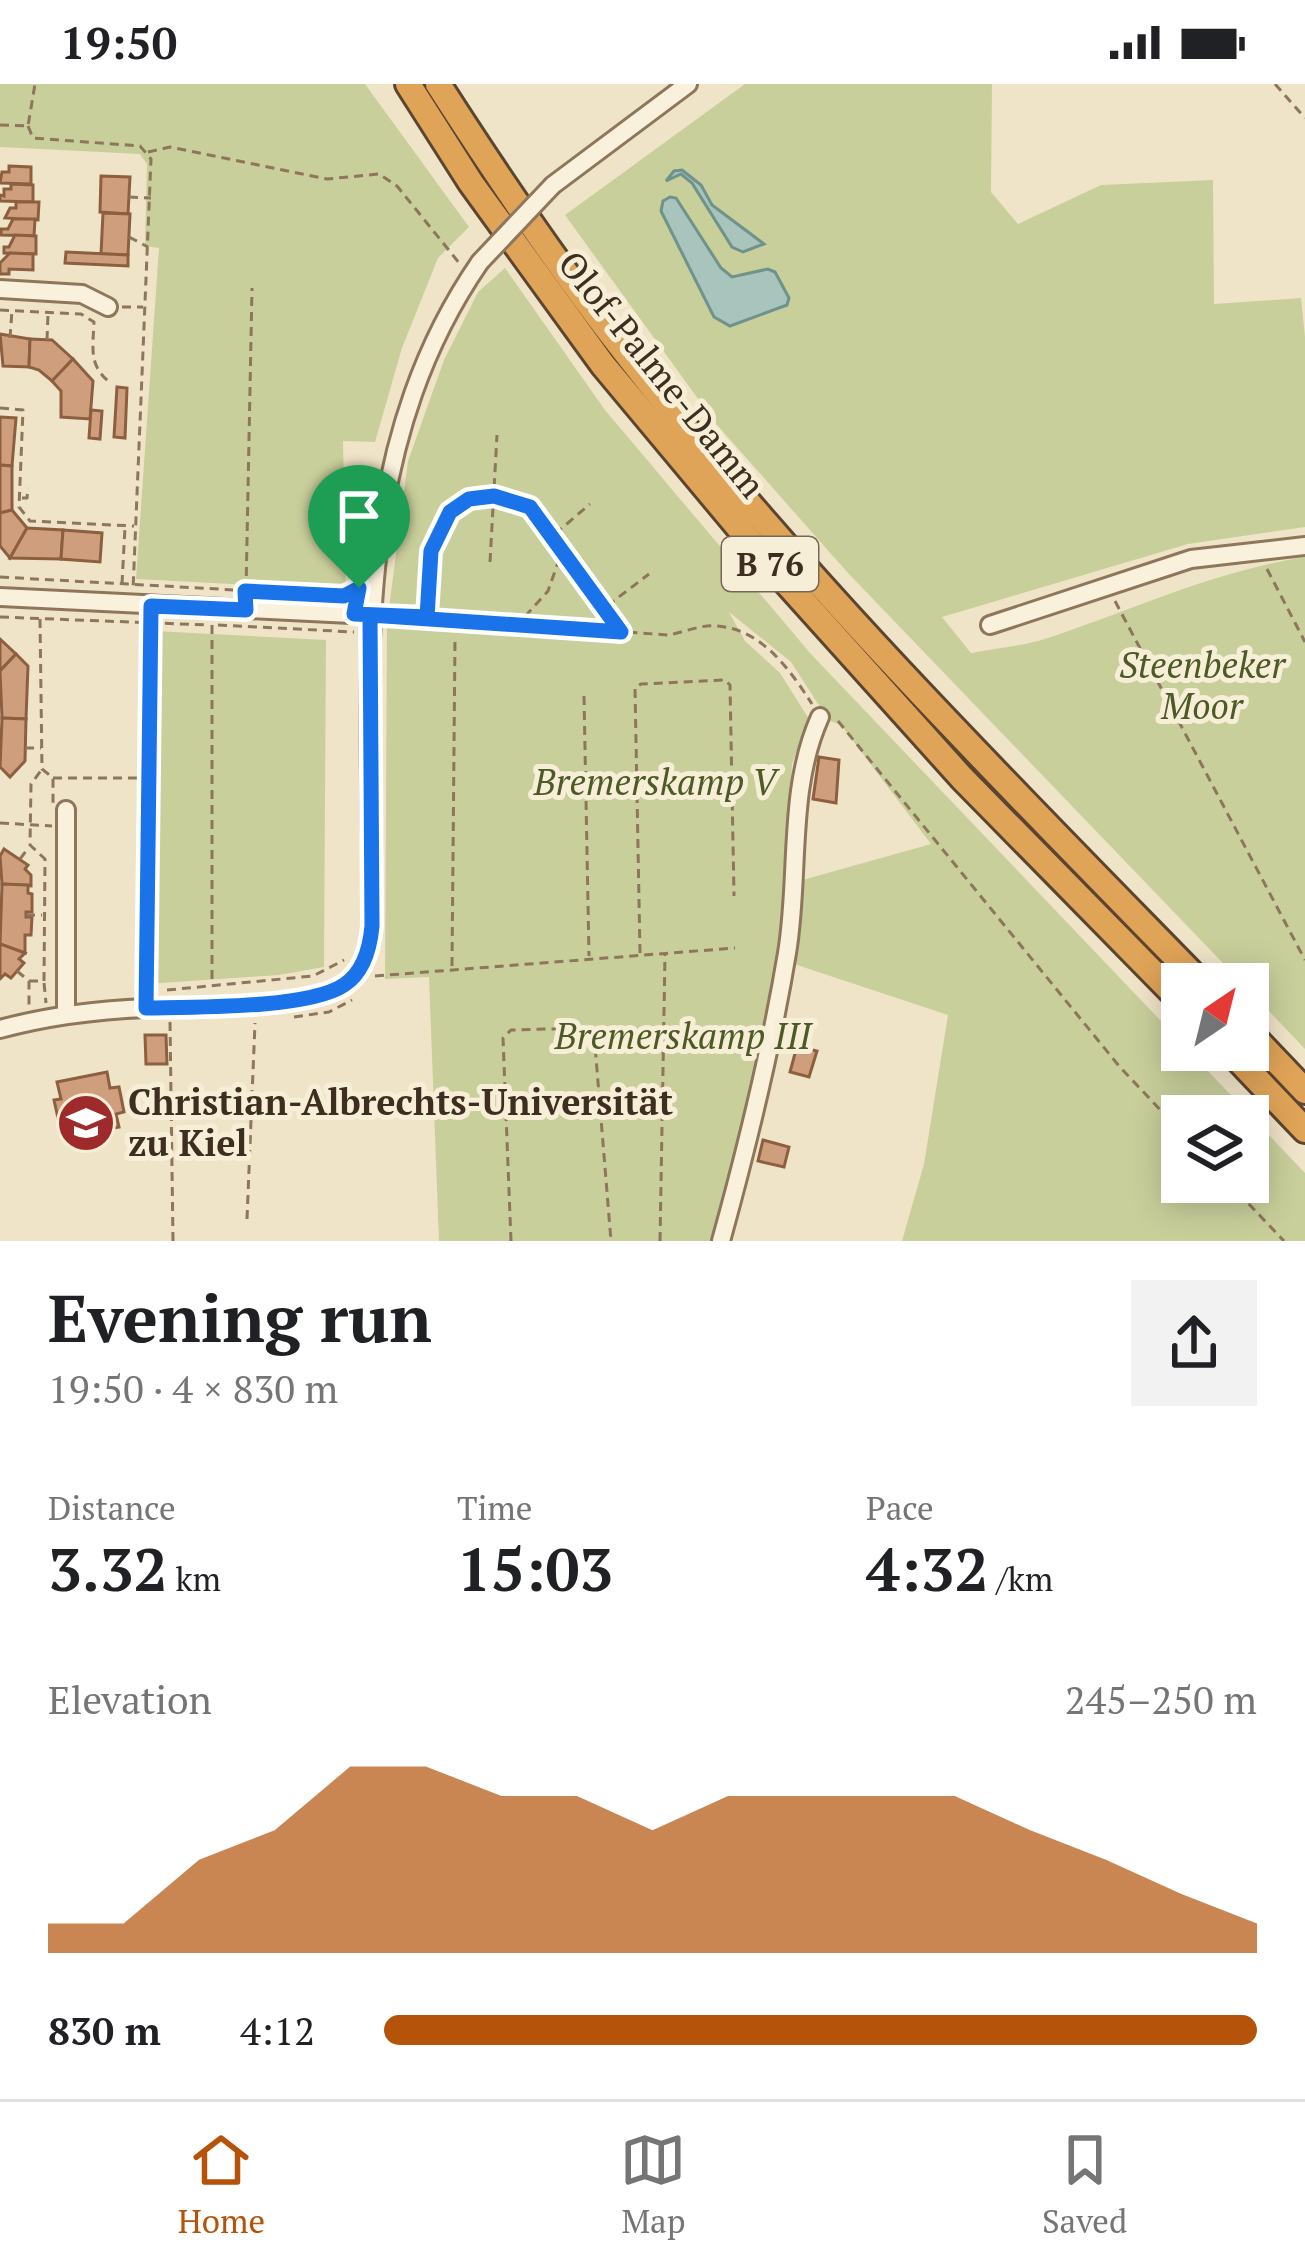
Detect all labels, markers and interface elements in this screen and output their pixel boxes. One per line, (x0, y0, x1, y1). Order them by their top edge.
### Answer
text: 19:50 (60, 12, 177, 72)
street label: Olof-Palme-Damm (548, 241, 776, 507)
pin (308, 465, 410, 588)
icon: arrive (326, 483, 392, 549)
road number: B 76 (722, 537, 818, 591)
park label: Steenbeker Moor (1119, 641, 1287, 729)
park label: Bremerskamp V (533, 758, 781, 805)
north arrow (1161, 963, 1269, 1071)
map controls (1161, 963, 1269, 1203)
park label: Bremerskamp III (554, 1012, 814, 1059)
place label: Christian-Albrechts-Universität zu Kiel (128, 1078, 673, 1166)
school or university icon: Christian-Albrechts-Universität zu Kiel (55, 1092, 117, 1154)
button: layers (1161, 1095, 1269, 1203)
text: Evening run (48, 1273, 432, 1361)
button: share (1131, 1280, 1257, 1406)
text: 19:50 · 4 × 830 m (48, 1362, 338, 1414)
text: Distance (48, 1486, 175, 1529)
text: Time (457, 1486, 532, 1529)
text: Pace (866, 1486, 934, 1529)
text: 3.32 (48, 1529, 167, 1608)
text: 15:03 (457, 1529, 613, 1608)
text: 4:32 (866, 1529, 988, 1608)
text: km (167, 1557, 221, 1600)
text: /km (988, 1557, 1053, 1600)
text: Elevation (48, 1673, 212, 1725)
text: 245–250 m (1065, 1673, 1257, 1725)
text: 830 m (48, 2004, 161, 2056)
text: 4:12 (240, 2004, 315, 2056)
tab: Home (178, 2127, 265, 2242)
tab: Map (620, 2127, 686, 2242)
tab: Saved (1042, 2127, 1127, 2242)

